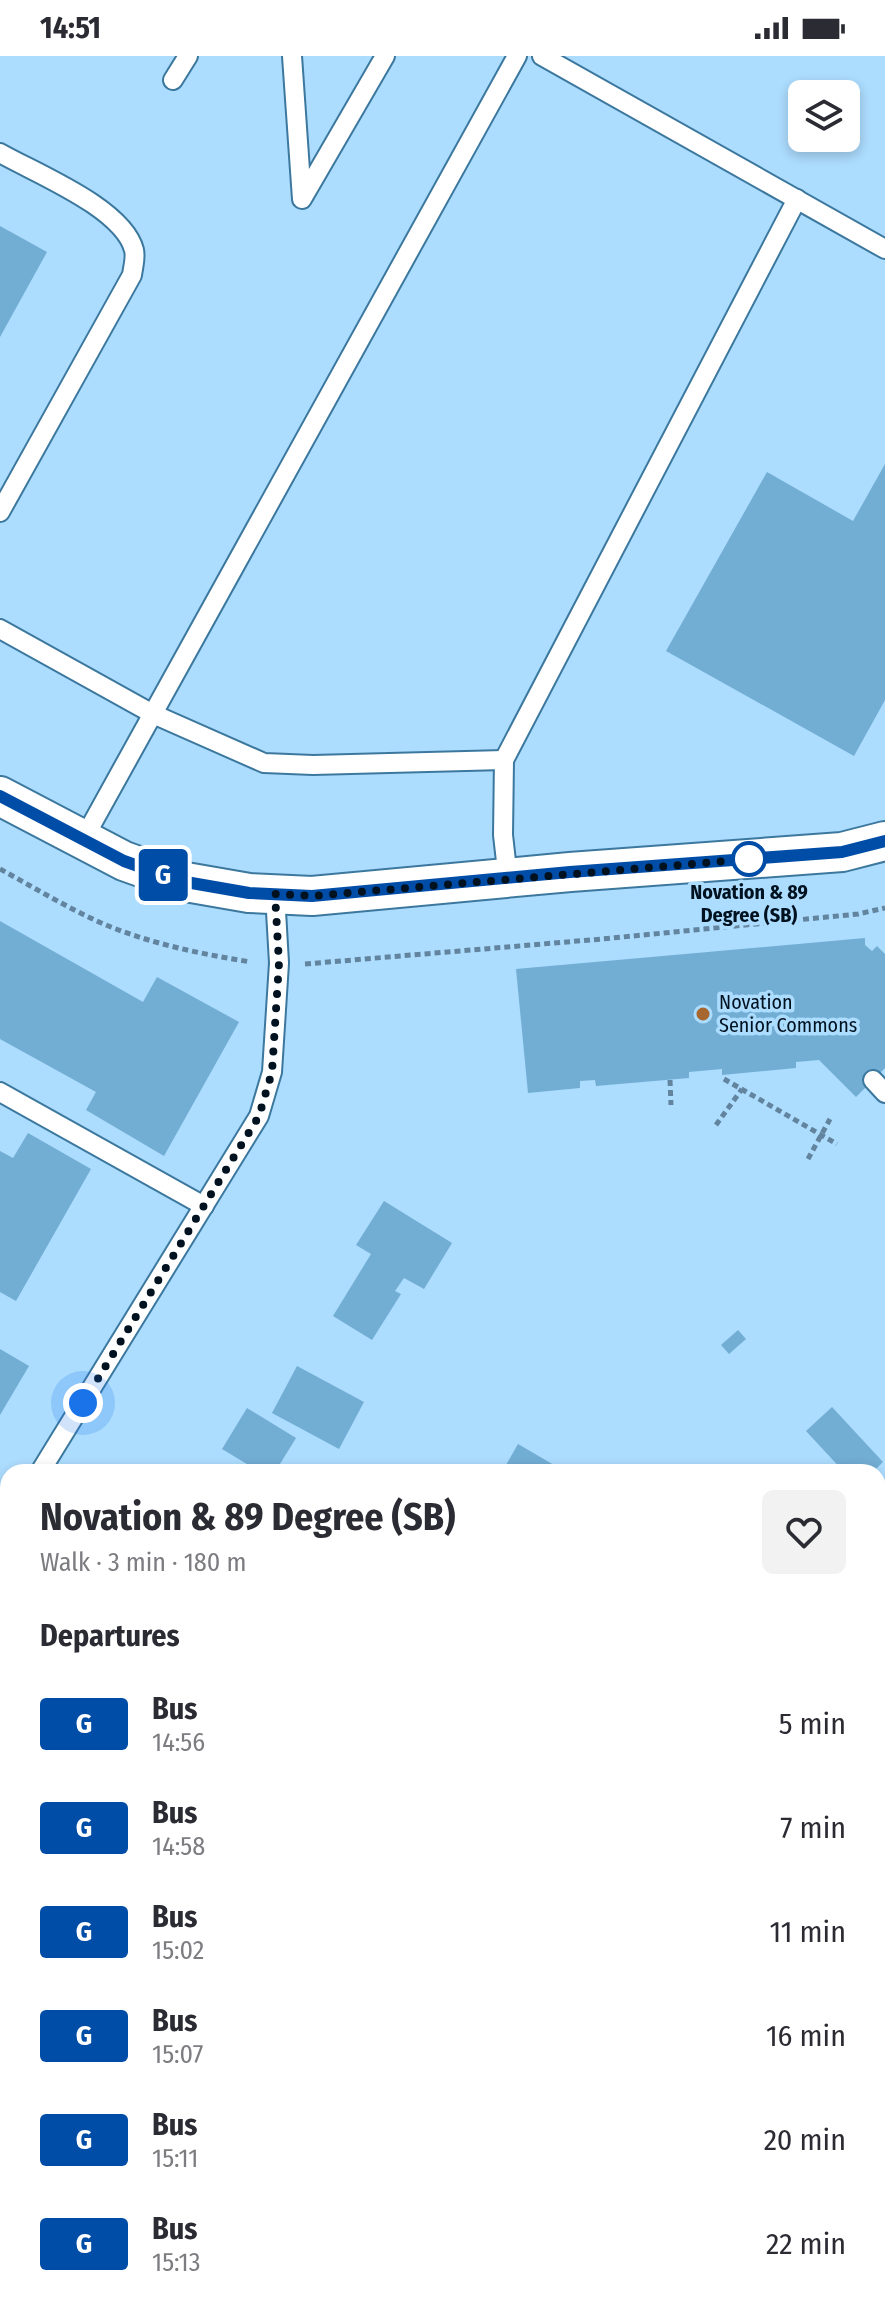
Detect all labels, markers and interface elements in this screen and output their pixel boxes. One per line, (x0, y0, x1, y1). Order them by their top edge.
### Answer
text: 14:51 (40, 10, 101, 46)
map controls (788, 80, 860, 152)
button: layers (788, 80, 860, 152)
marker: Novation & 89 Degree (SB) (732, 842, 766, 876)
line badge: G (137, 849, 189, 901)
text: G (155, 858, 171, 891)
place label: Novation & 89 Degree (SB) (690, 880, 808, 927)
place label: Novation Senior Commons (719, 990, 857, 1037)
marker: Novation Senior Commons (694, 1005, 712, 1023)
your location (63, 1383, 103, 1423)
button: heart (762, 1490, 846, 1574)
text: Novation & 89 Degree (SB) (40, 1494, 455, 1540)
text: Walk · 3 min · 180 m (40, 1547, 247, 1578)
text: Departures (40, 1618, 180, 1654)
text: Bus (152, 1691, 197, 1727)
text: 5 min (779, 1706, 846, 1742)
text: G (76, 1707, 92, 1740)
text: 14:56 (152, 1727, 205, 1758)
text: Bus (152, 1795, 197, 1831)
text: 7 min (780, 1810, 846, 1846)
text: G (76, 1811, 92, 1844)
text: 14:58 (152, 1831, 205, 1862)
text: Bus (152, 1899, 197, 1935)
text: 11 min (770, 1914, 846, 1950)
text: G (76, 1915, 92, 1948)
text: 15:02 (152, 1935, 204, 1966)
text: Bus (152, 2003, 197, 2039)
text: 16 min (766, 2018, 846, 2054)
text: G (76, 2019, 92, 2052)
text: 15:07 (152, 2039, 203, 2070)
text: Bus (152, 2107, 197, 2143)
text: 20 min (764, 2122, 846, 2158)
text: G (76, 2123, 92, 2156)
text: 15:11 (152, 2143, 198, 2174)
text: Bus (152, 2211, 197, 2247)
text: 22 min (766, 2226, 846, 2262)
text: G (76, 2227, 92, 2260)
text: 15:13 (152, 2247, 200, 2278)

